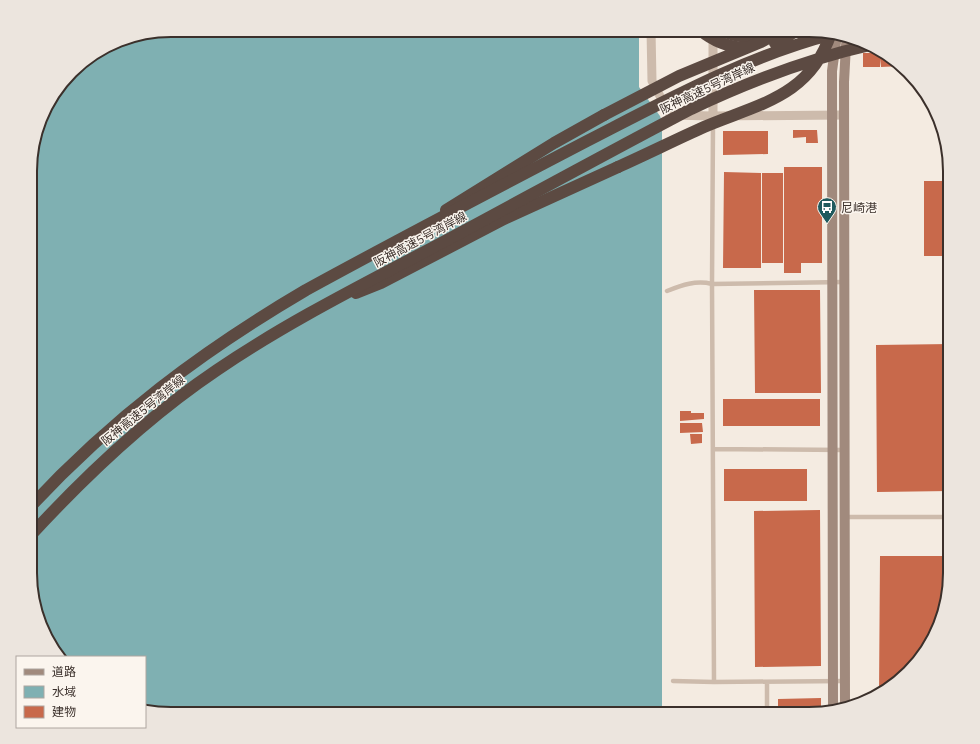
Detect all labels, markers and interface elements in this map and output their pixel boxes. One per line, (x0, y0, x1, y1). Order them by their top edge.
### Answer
street label: 阪神高速5号湾岸線 (657, 59, 757, 117)
bus stop icon: 尼崎港 (816, 196, 838, 224)
place label: 尼崎港 (841, 200, 877, 215)
street label: 阪神高速5号湾岸線 (371, 208, 469, 270)
street label: 阪神高速5号湾岸線 (98, 372, 188, 448)
legend (16, 656, 146, 728)
text: 道路 (52, 664, 76, 679)
text: 水域 (52, 684, 76, 699)
text: 建物 (52, 704, 76, 719)

